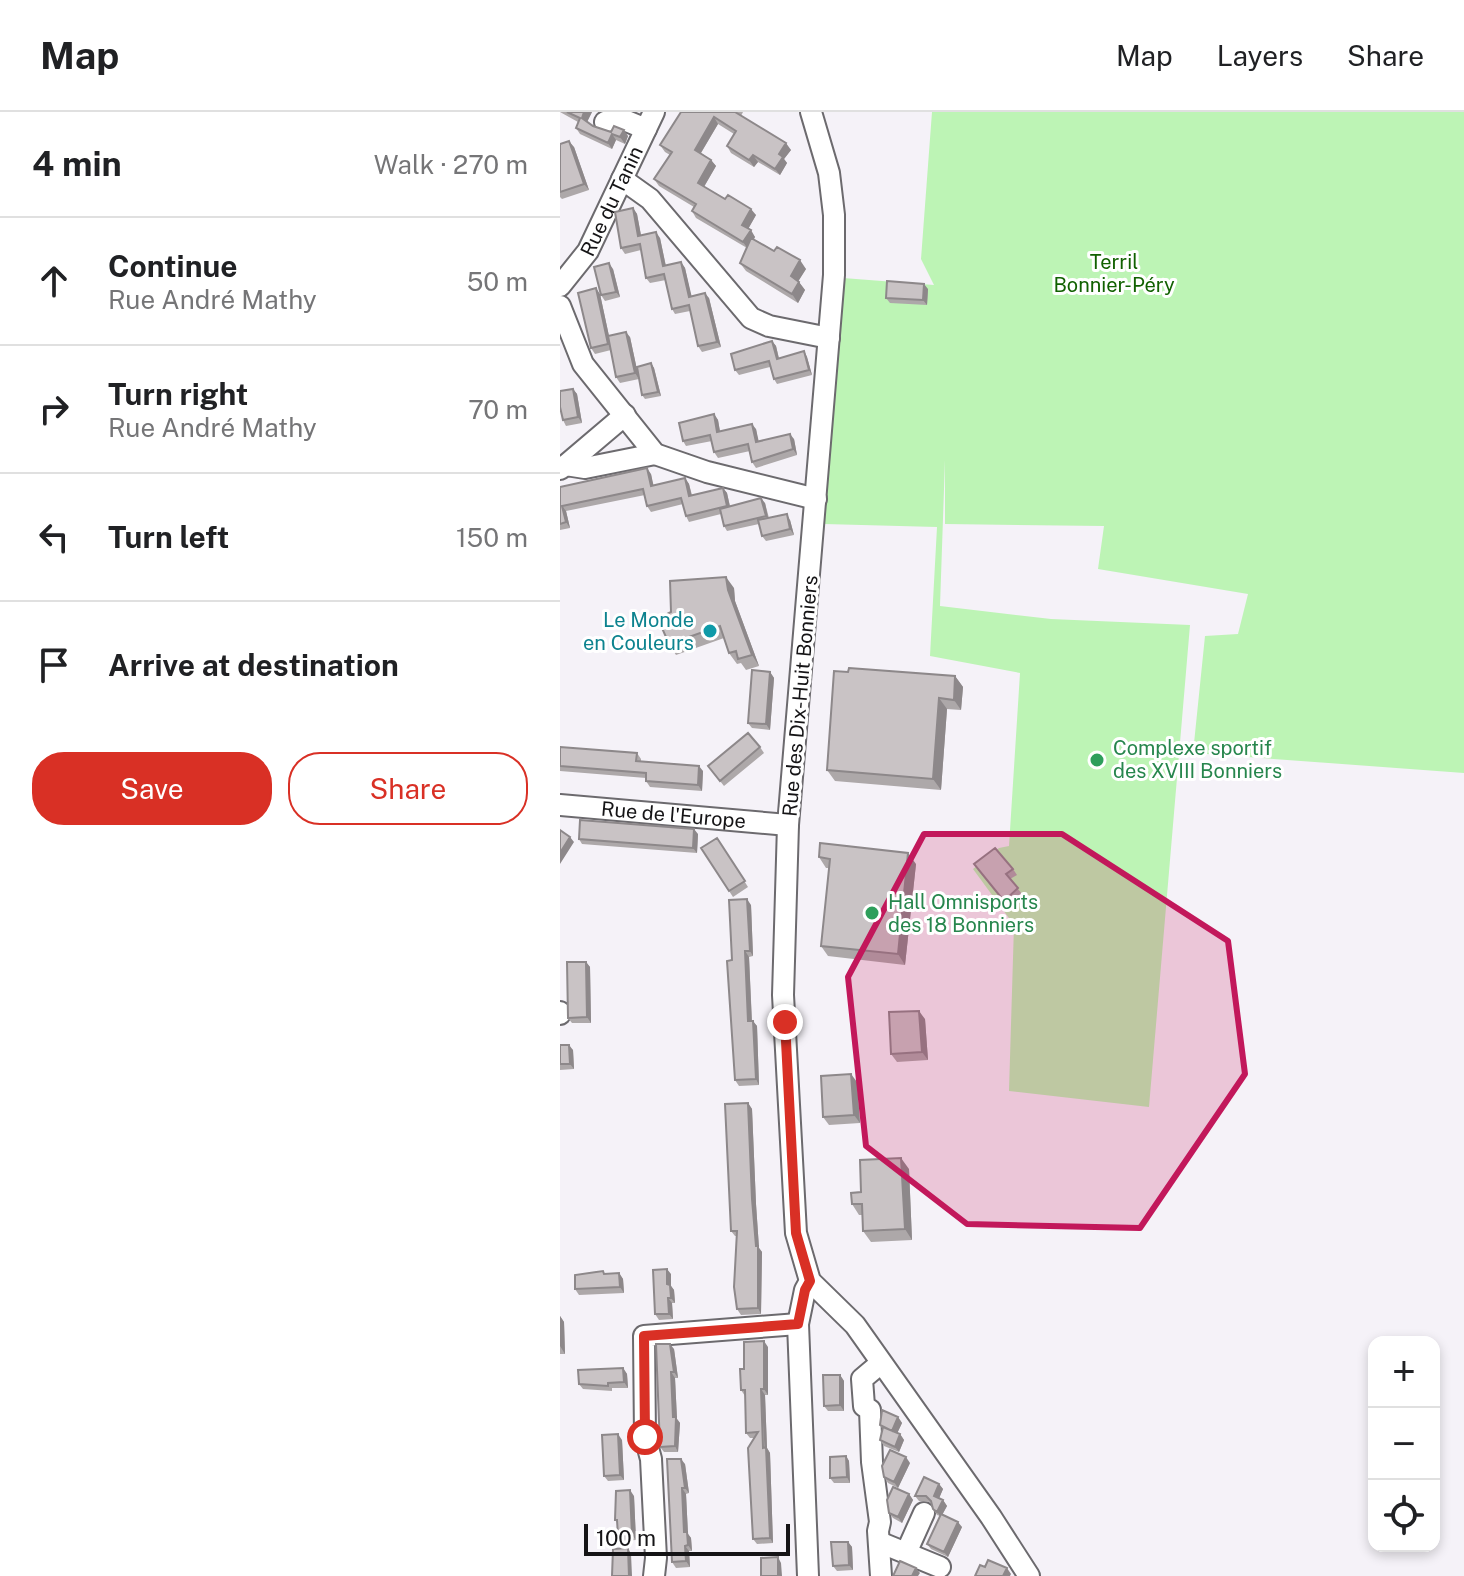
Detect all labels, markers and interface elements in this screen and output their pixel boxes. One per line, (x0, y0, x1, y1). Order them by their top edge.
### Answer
text: Map (40, 33, 119, 78)
text: Map (1116, 39, 1173, 72)
text: Layers (1217, 39, 1303, 72)
text: Share (1347, 39, 1424, 72)
street label: Rue du Tanin (575, 142, 648, 260)
text: 4 min (32, 144, 122, 184)
text: Walk · 270 m (374, 149, 528, 180)
text: Continue (108, 248, 238, 284)
park label: Terril Bonnier-Péry (1053, 250, 1175, 297)
icon: ahead (32, 259, 76, 303)
text: 50 m (467, 266, 528, 297)
text: Rue André Mathy (108, 284, 317, 315)
text: Turn right (108, 376, 248, 412)
icon: right (32, 387, 76, 431)
text: 70 m (468, 394, 528, 425)
text: Rue André Mathy (108, 412, 317, 443)
icon: left (32, 515, 76, 559)
text: Turn left (108, 519, 229, 555)
text: 150 m (456, 522, 528, 553)
street label: Rue des Dix-Huit Bonniers (777, 574, 823, 818)
place label: Le Monde en Couleurs (583, 608, 694, 655)
marker: Le Monde en Couleurs (701, 622, 719, 640)
icon: arrive (32, 643, 76, 687)
text: Arrive at destination (108, 647, 399, 683)
place label: Complexe sportif des XVIII Bonniers (1113, 736, 1282, 783)
marker: Complexe sportif des XVIII Bonniers (1088, 751, 1106, 769)
button: Save (32, 752, 272, 825)
button: Share (288, 752, 528, 825)
street label: Rue de l'Europe (600, 797, 747, 833)
place label: Hall Omnisports des 18 Bonniers (888, 890, 1038, 937)
marker: Hall Omnisports des 18 Bonniers (863, 904, 881, 922)
route end (767, 1004, 803, 1040)
map controls (1368, 1336, 1440, 1552)
button: + (1368, 1336, 1440, 1408)
button: − (1368, 1408, 1440, 1480)
route start (627, 1419, 663, 1455)
button: locate (1368, 1480, 1440, 1552)
scale bar (584, 1520, 790, 1556)
text: 100 m (596, 1525, 656, 1551)

